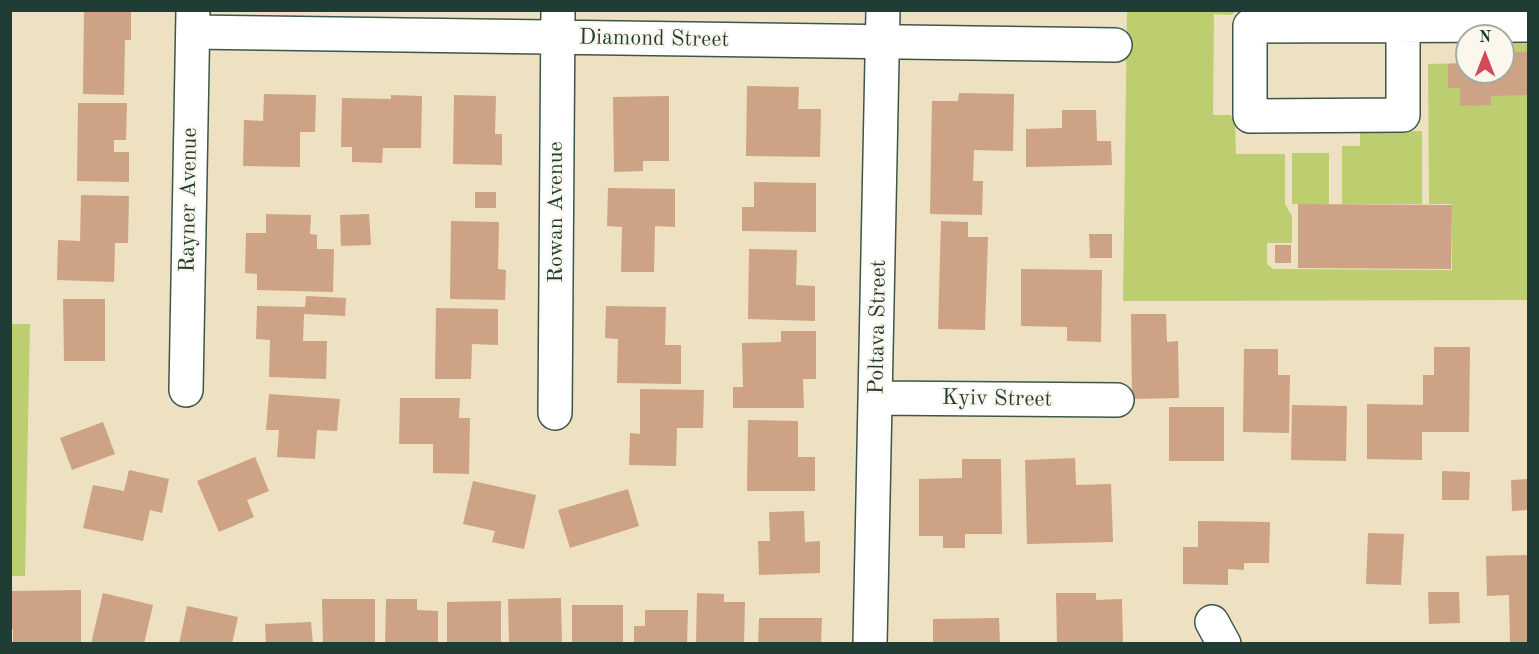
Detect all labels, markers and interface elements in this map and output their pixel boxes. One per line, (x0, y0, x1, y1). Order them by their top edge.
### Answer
street label: Diamond Street (579, 24, 729, 54)
north arrow (1455, 24, 1515, 84)
text: N (1479, 30, 1491, 46)
street label: Rayner Avenue (175, 127, 203, 273)
street label: Rowan Avenue (543, 141, 569, 283)
street label: Poltava Street (864, 259, 892, 395)
street label: Kyiv Street (942, 385, 1052, 413)

